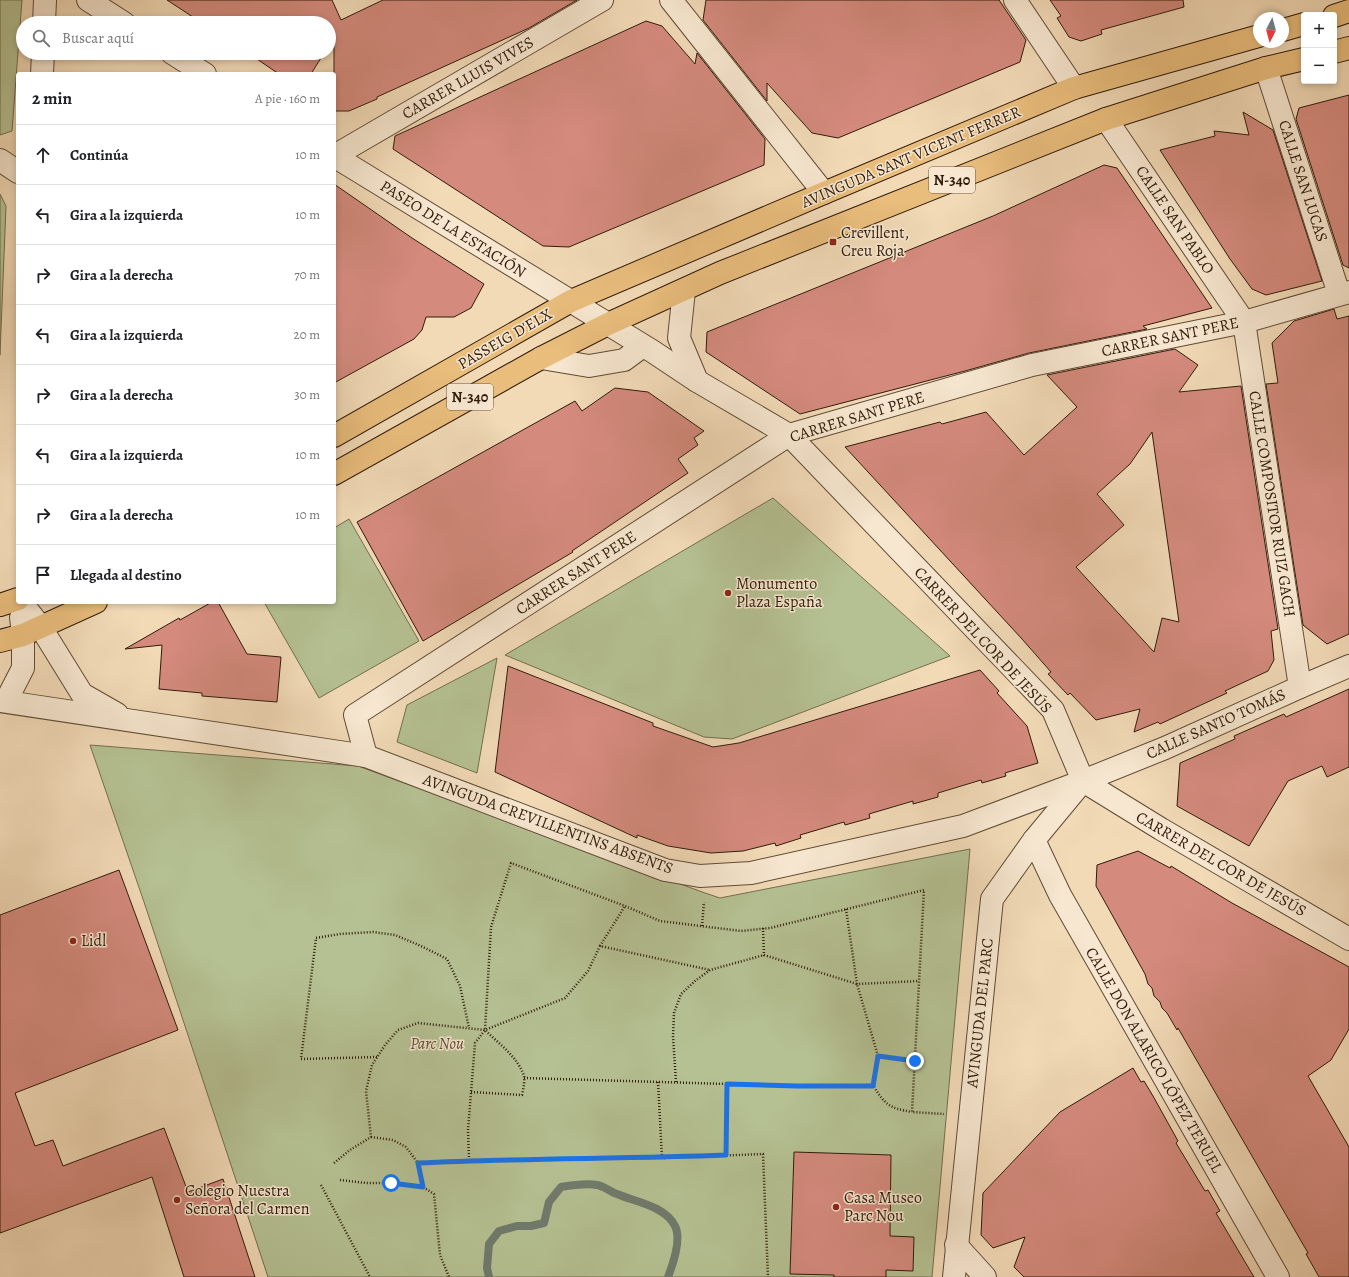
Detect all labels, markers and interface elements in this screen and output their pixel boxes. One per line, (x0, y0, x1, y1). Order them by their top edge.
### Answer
north arrow (1253, 12, 1289, 48)
map controls (1301, 12, 1337, 84)
button: + (1301, 12, 1337, 48)
search box (16, 16, 336, 60)
icon: search (30, 27, 52, 49)
text: Buscar aquí (62, 28, 134, 48)
street label: CARRER LLUIS VIVES (398, 31, 538, 125)
button: − (1301, 48, 1337, 84)
text: 2 min (32, 87, 72, 110)
text: A pie · 160 m (255, 90, 320, 107)
street label: AVINGUDA SANT VICENT FERRER (797, 101, 1024, 214)
street label: CALLE SAN LUCAS (1273, 117, 1333, 245)
icon: ahead (32, 144, 54, 166)
text: Continúa (70, 145, 128, 165)
text: 10 m (295, 146, 320, 163)
street label: CALLE SAN PABLO (1130, 161, 1220, 279)
road number: N-340 (929, 167, 975, 193)
street label: PASEO DE LA ESTACIÓN (376, 175, 530, 283)
icon: left (32, 204, 54, 226)
text: Gira a la izquierda (70, 205, 183, 225)
text: 10 m (295, 206, 320, 223)
place label: Crevillent, Creu Roja (841, 222, 909, 262)
marker: Crevillent, Creu Roja (828, 237, 838, 247)
icon: right (32, 264, 54, 286)
text: Gira a la derecha (70, 265, 173, 285)
text: 70 m (294, 266, 320, 283)
street label: PASSEIG D'ELX (454, 303, 557, 375)
street label: CARRER SANT PERE (1099, 312, 1241, 362)
icon: left (32, 324, 54, 346)
text: Gira a la izquierda (70, 325, 183, 345)
text: 20 m (294, 326, 320, 343)
icon: right (32, 384, 54, 406)
road number: N-340 (447, 384, 493, 410)
text: Gira a la derecha (70, 385, 173, 405)
text: 30 m (294, 386, 320, 403)
street label: CARRER SANT PERE (787, 386, 927, 448)
street label: CALLE COMPOSITOR RUIZ GACH (1243, 389, 1301, 619)
icon: left (32, 444, 54, 466)
text: Gira a la izquierda (70, 445, 183, 465)
text: 10 m (295, 446, 320, 463)
icon: right (32, 504, 54, 526)
text: Gira a la derecha (70, 505, 173, 525)
text: 10 m (295, 506, 320, 523)
street label: CARRER SANT PERE (511, 526, 641, 620)
street label: CARRER DEL COR DE JESÚS (909, 562, 1057, 718)
icon: arrive (32, 564, 54, 586)
text: Llegada al destino (70, 565, 182, 585)
place label: Monumento Plaza España (736, 573, 823, 613)
marker: Monumento Plaza España (723, 588, 733, 598)
street label: CALLE SANTO TOMÁS (1143, 683, 1289, 765)
street label: AVINGUDA CREVILLENTINS ABSENTS (419, 768, 676, 880)
street label: CARRER DEL COR DE JESÚS (1132, 806, 1310, 922)
place label: Lidl (81, 930, 106, 952)
marker: Lidl (68, 936, 78, 946)
street label: AVINGUDA DEL PARC (961, 937, 999, 1090)
street label: CALLE DON ALARICO LÓPEZ TERUEL (1080, 943, 1228, 1178)
park label: Parc Nou (410, 1033, 464, 1055)
route end (906, 1052, 924, 1070)
route start (382, 1174, 400, 1192)
place label: Colegio Nuestra Señora del Carmen (185, 1180, 310, 1220)
place label: Casa Museo Parc Nou (844, 1187, 922, 1227)
marker: Colegio Nuestra Señora del Carmen (172, 1195, 182, 1205)
marker: Casa Museo Parc Nou (831, 1202, 841, 1212)

